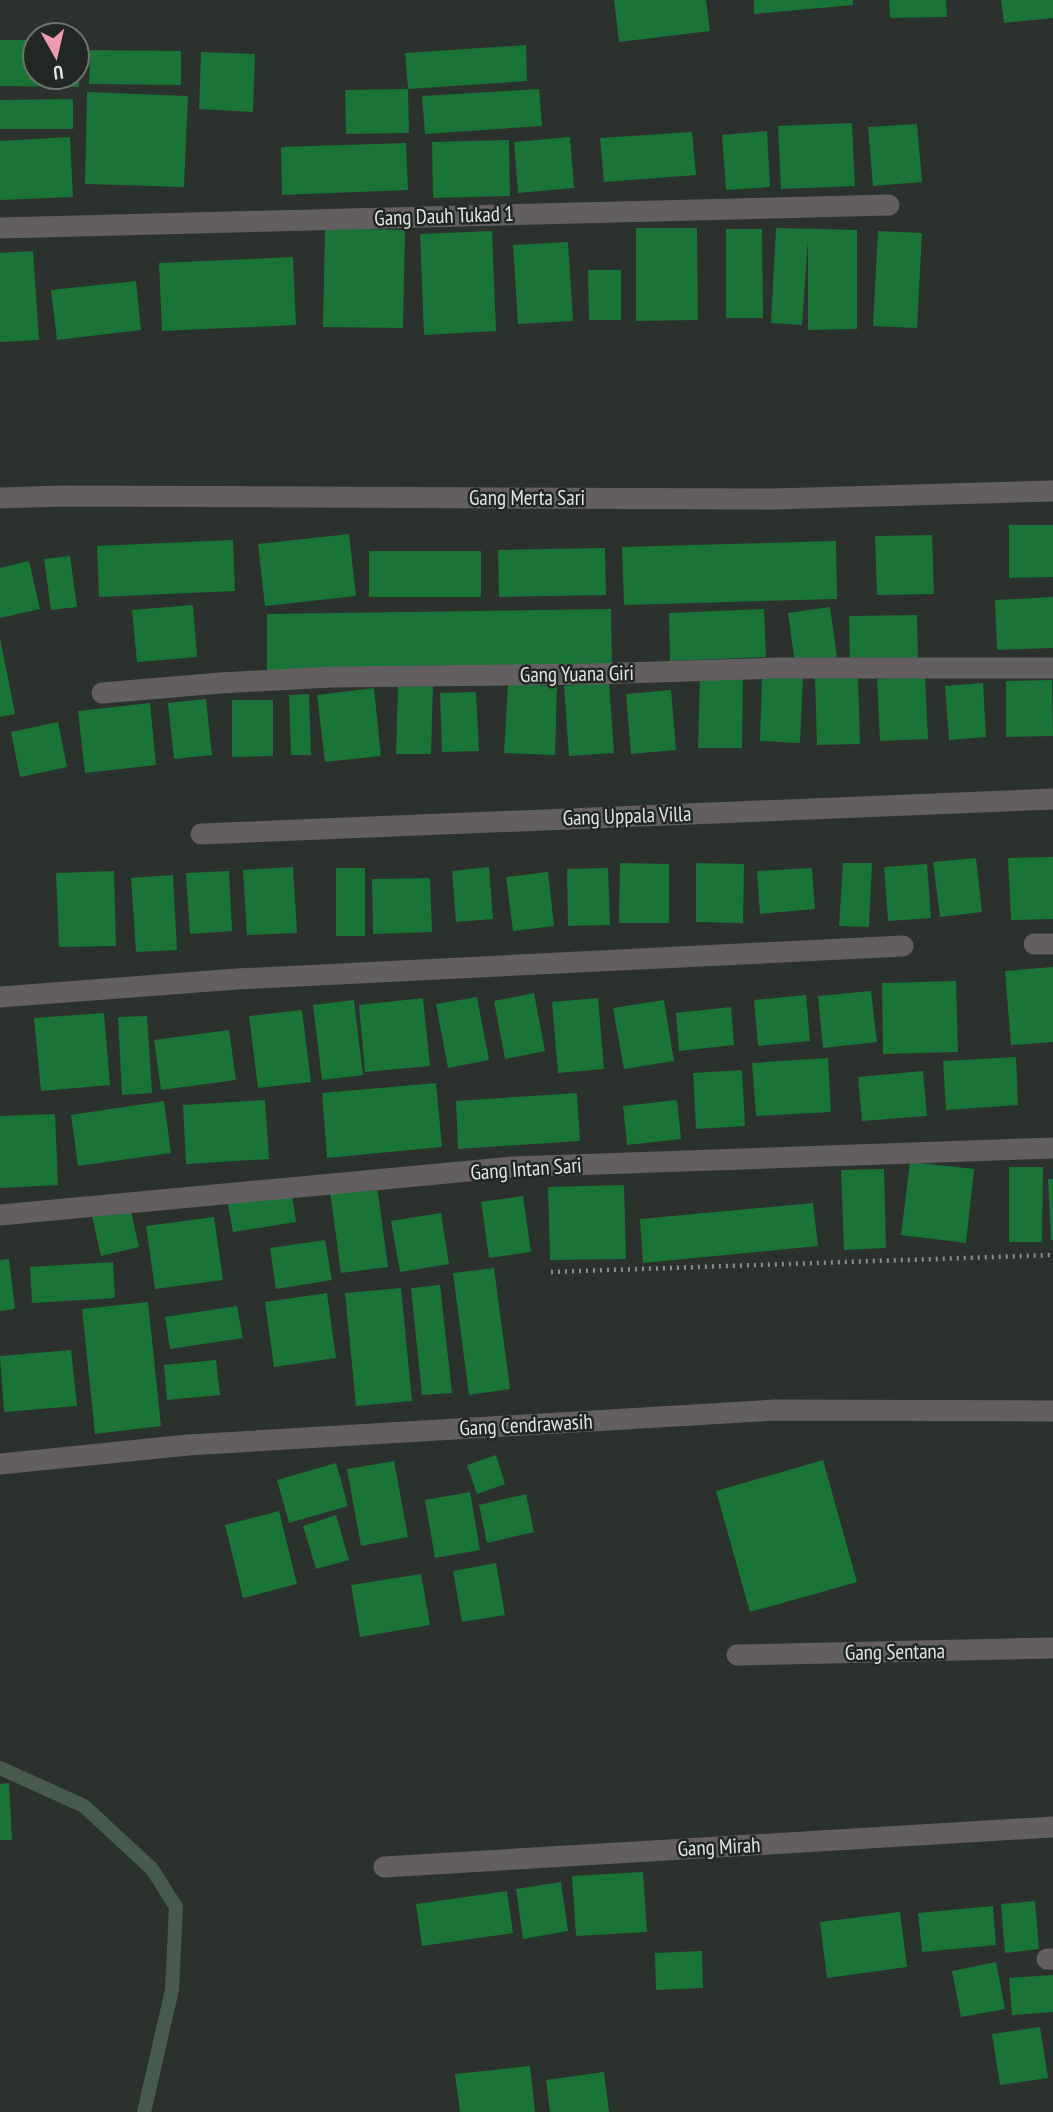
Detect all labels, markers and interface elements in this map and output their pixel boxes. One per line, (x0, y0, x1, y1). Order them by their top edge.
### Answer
north arrow (21, 21, 91, 91)
text: U (52, 60, 65, 85)
street label: Gang Dauh Tukad 1 (374, 200, 514, 231)
street label: Gang Merta Sari (469, 484, 585, 511)
street label: Gang Yuana Giri (520, 659, 634, 688)
street label: Gang Uppala Villa (562, 800, 692, 831)
street label: Gang Intan Sari (470, 1151, 582, 1186)
street label: Gang Cendrawasih (459, 1408, 593, 1441)
street label: Gang Sentana (845, 1637, 945, 1666)
street label: Gang Mirah (677, 1831, 761, 1862)

